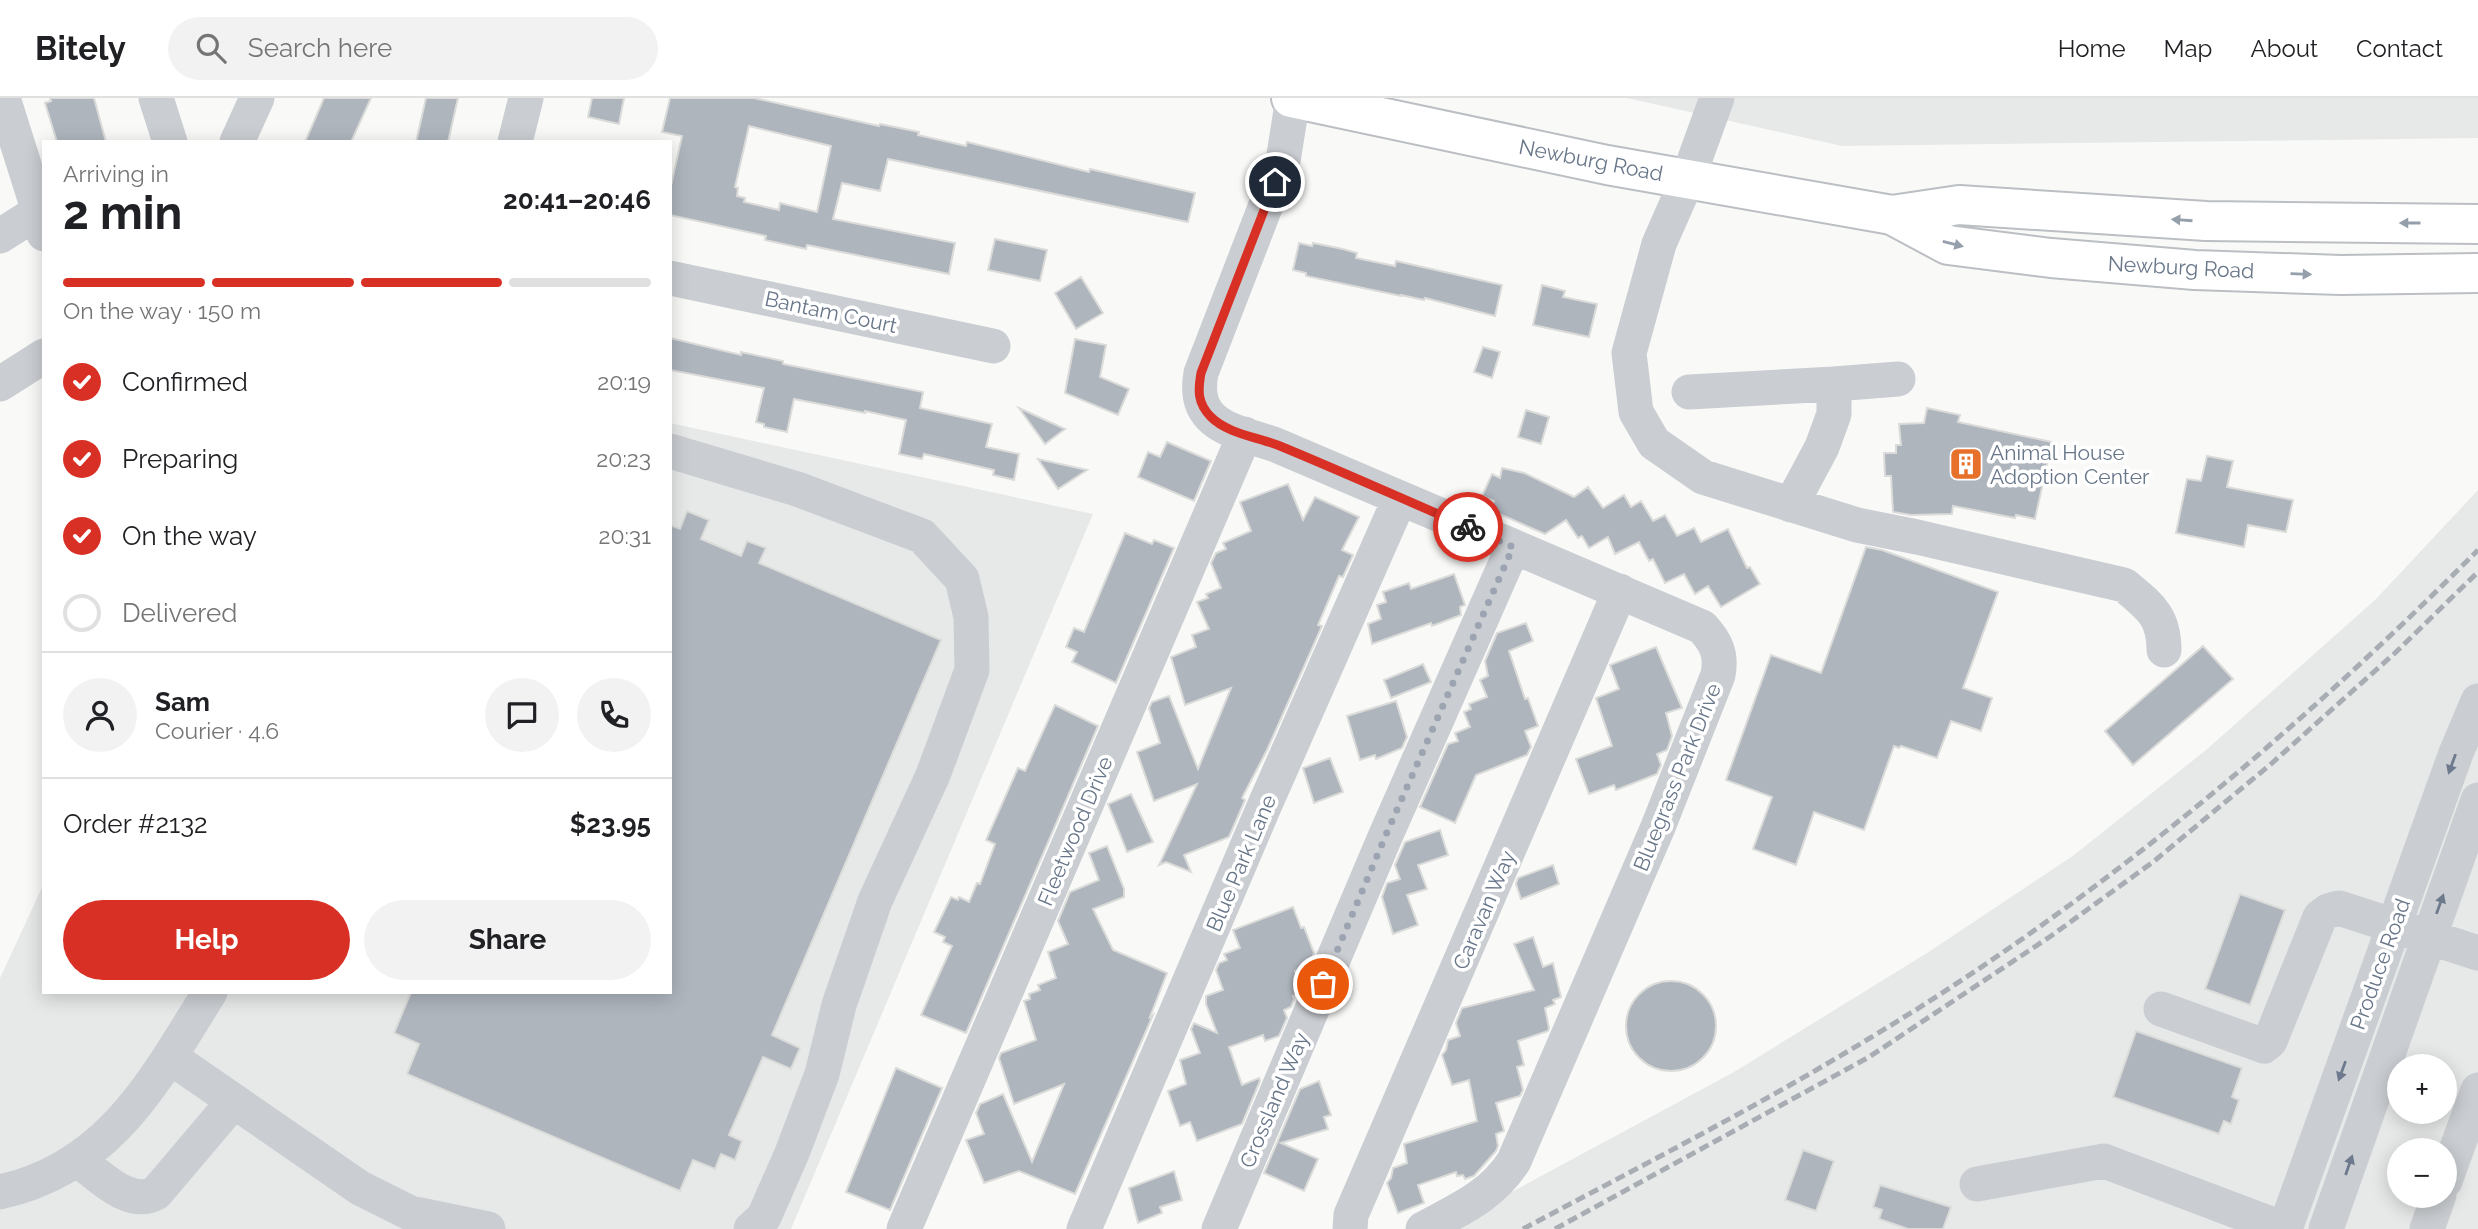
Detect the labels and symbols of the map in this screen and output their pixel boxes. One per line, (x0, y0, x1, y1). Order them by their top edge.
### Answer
street label: Newburg Road (1517, 134, 1665, 186)
pin (1245, 152, 1305, 212)
one-way arrow (2171, 214, 2193, 225)
one-way arrow (2399, 217, 2421, 229)
one-way arrow (1942, 239, 1964, 250)
street label: Newburg Road (2107, 251, 2255, 283)
one-way arrow (2290, 268, 2312, 279)
street label: Bantam Court (763, 286, 899, 338)
place label: Animal House Adoption Center (1990, 440, 2150, 489)
building icon: Animal House Adoption Center (1947, 445, 1985, 483)
courier (1433, 492, 1503, 562)
street label: Bluegrass Park Drive (1628, 679, 1726, 875)
street label: Fleetwood Drive (1032, 753, 1118, 909)
one-way arrow (2446, 754, 2457, 775)
street label: Blue Park Lane (1201, 791, 1281, 935)
street label: Caravan Way (1448, 847, 1520, 973)
one-way arrow (2435, 893, 2446, 914)
street label: Produce Road (2345, 895, 2415, 1033)
pin (1293, 954, 1353, 1014)
street label: Crossland Way (1234, 1029, 1314, 1171)
one-way arrow (2336, 1060, 2347, 1081)
one-way arrow (2344, 1154, 2355, 1175)

